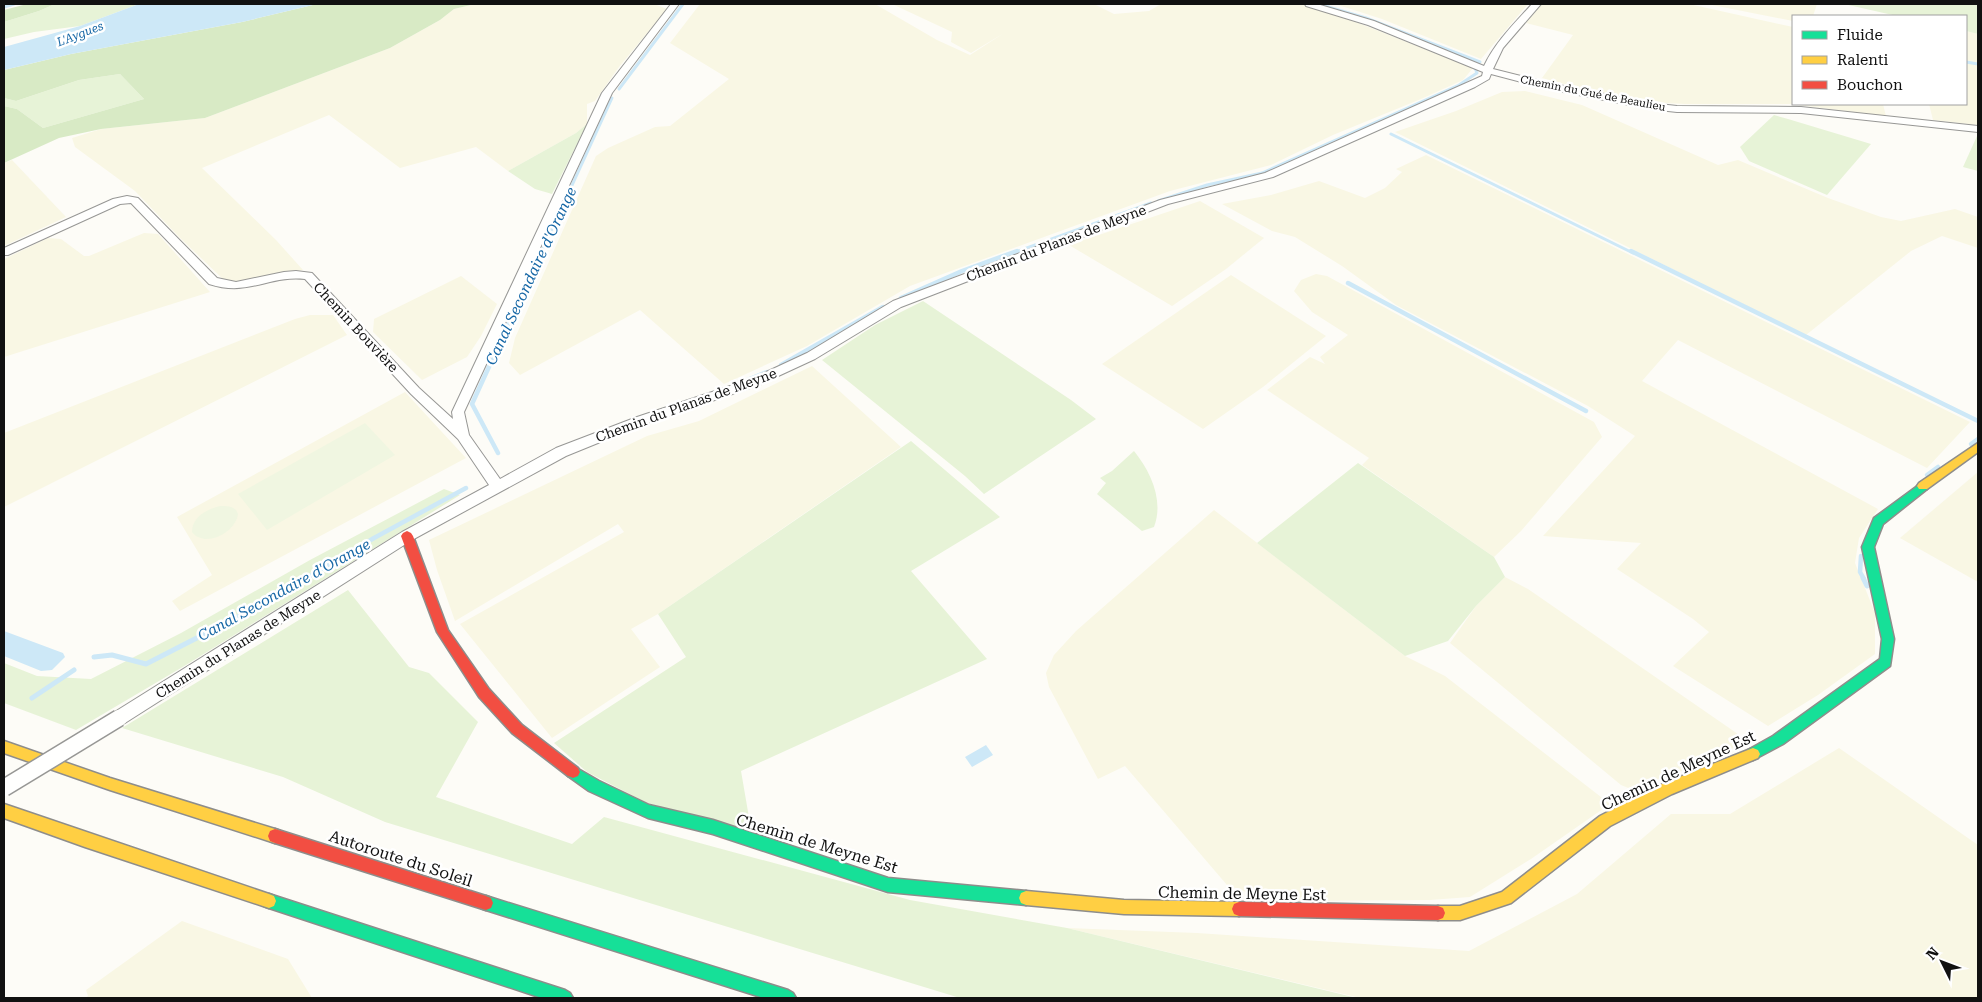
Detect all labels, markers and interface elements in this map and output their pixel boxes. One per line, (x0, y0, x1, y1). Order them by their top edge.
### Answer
legend (1792, 15, 1967, 105)
water label: L'Aygues (54, 19, 106, 50)
text: Fluide (1837, 26, 1883, 44)
text: Ralenti (1837, 51, 1889, 69)
street label: Chemin du Gué de Beaulieu (1519, 73, 1667, 114)
text: Bouchon (1837, 76, 1903, 94)
water label: Canal Secondaire d'Orange (482, 184, 580, 368)
street label: Chemin du Planas de Meyne (964, 201, 1148, 285)
street label: Chemin Bouvière (310, 279, 402, 375)
street label: Chemin du Planas de Meyne (593, 365, 779, 445)
water label: Canal Secondaire d'Orange (195, 535, 374, 645)
street label: Chemin du Planas de Meyne (153, 586, 324, 701)
street label: Chemin de Meyne Est (1598, 726, 1758, 815)
street label: Chemin de Meyne Est (734, 810, 900, 877)
street label: Autoroute du Soleil (327, 826, 475, 891)
street label: Chemin de Meyne Est (1158, 883, 1326, 904)
north arrow (1917, 937, 1967, 987)
text: N (1923, 944, 1942, 963)

